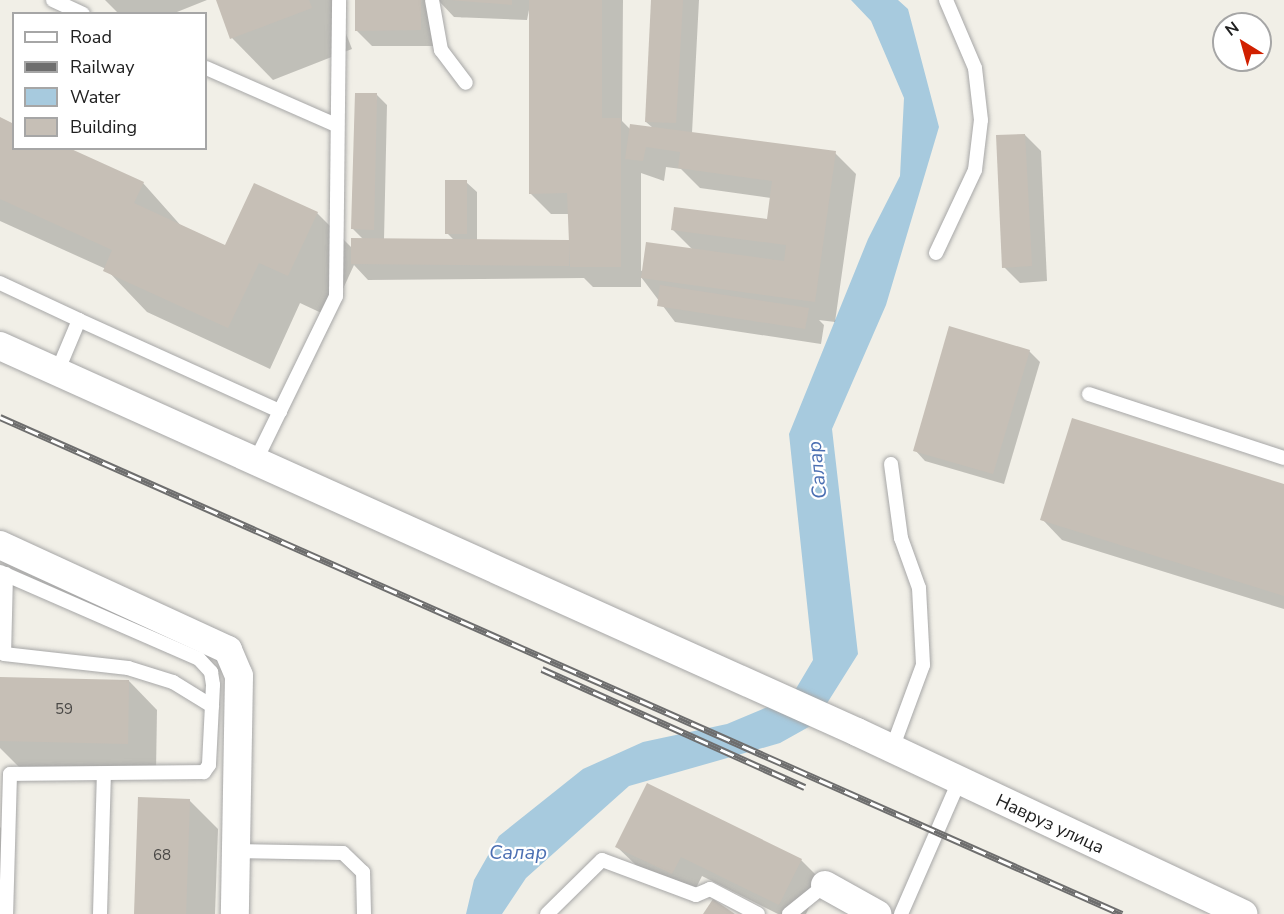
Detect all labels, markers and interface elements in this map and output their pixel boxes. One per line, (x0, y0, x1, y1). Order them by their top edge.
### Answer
legend (12, 12, 207, 150)
north arrow (1212, 12, 1272, 72)
text: N (1221, 17, 1244, 42)
text: Road (70, 25, 112, 49)
text: Railway (70, 55, 135, 79)
text: Water (70, 85, 121, 109)
text: Building (70, 115, 137, 139)
water label: Салар (802, 440, 832, 500)
house number: 59 (55, 701, 73, 719)
street label: Навруз улица (992, 789, 1108, 859)
water label: Салар (489, 840, 547, 864)
house number: 68 (153, 847, 171, 865)

